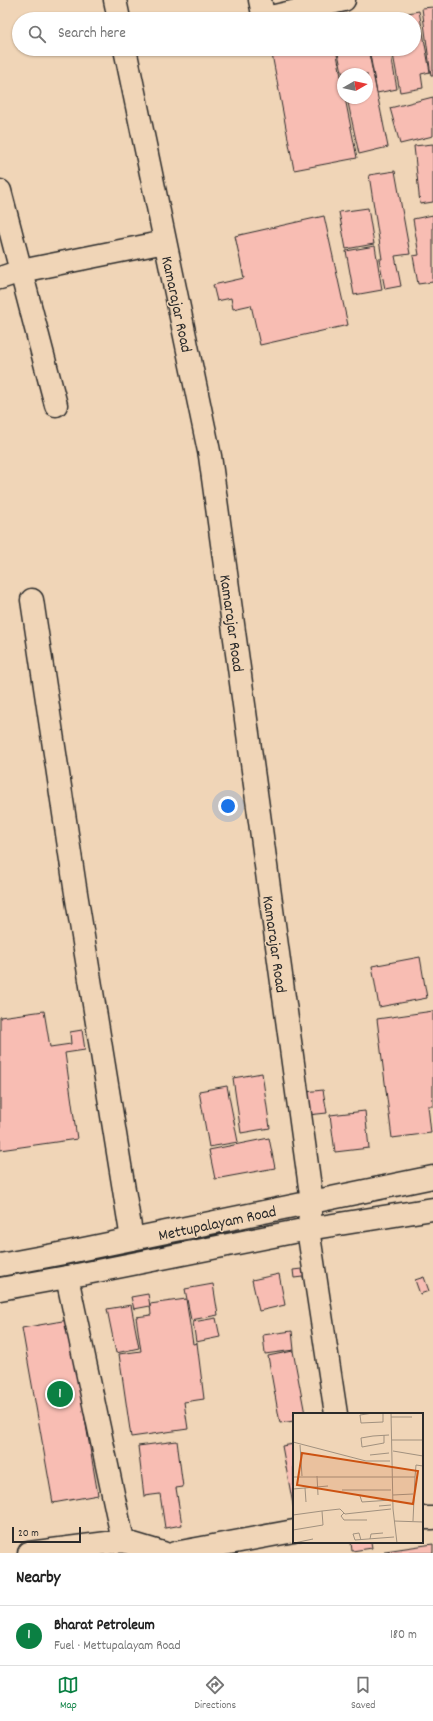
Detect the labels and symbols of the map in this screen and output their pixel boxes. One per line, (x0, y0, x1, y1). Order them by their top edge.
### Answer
north arrow (337, 68, 373, 104)
street label: Kamarajar Road (154, 254, 197, 355)
street label: Kamarajar Road (212, 573, 249, 674)
your location (218, 796, 238, 816)
street label: Kamarajar Road (255, 894, 292, 995)
street label: Mettupalayam Road (157, 1201, 279, 1248)
pin: 1 (47, 1379, 73, 1409)
inset map (293, 1413, 423, 1543)
scale bar (12, 1525, 81, 1544)

